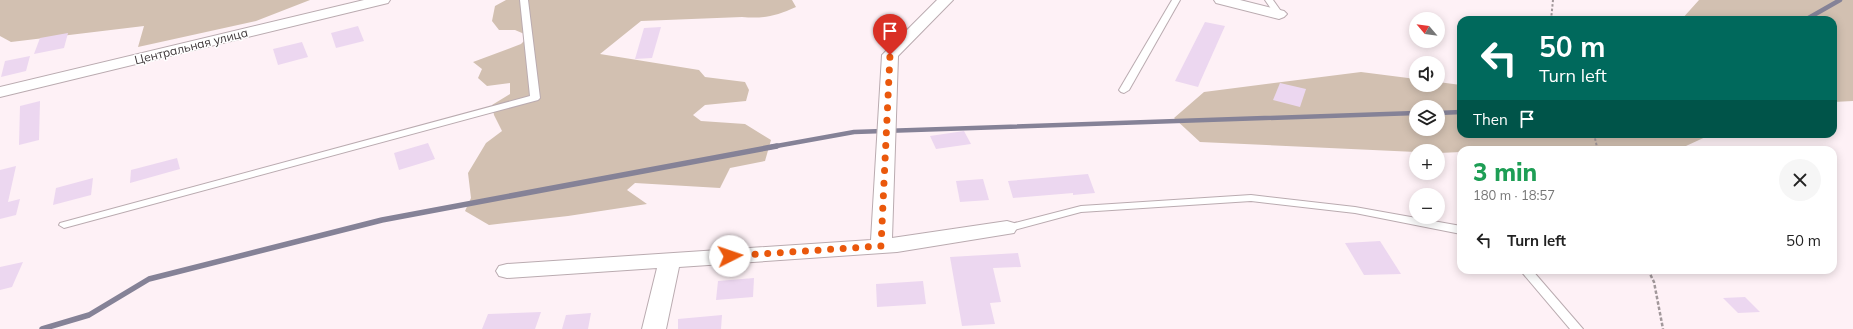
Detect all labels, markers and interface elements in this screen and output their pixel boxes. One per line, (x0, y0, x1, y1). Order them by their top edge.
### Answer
north arrow (1409, 12, 1445, 48)
map controls (1409, 12, 1445, 224)
pin (873, 14, 907, 55)
icon: arrive (879, 20, 901, 42)
street label: Центральная улица (133, 25, 249, 67)
text: 50 m (1539, 29, 1605, 64)
icon: left (1473, 32, 1525, 84)
button: sound (1409, 56, 1445, 92)
text: Turn left (1539, 64, 1607, 87)
button: layers (1409, 100, 1445, 136)
icon: arrive (1516, 108, 1538, 130)
text: Then (1473, 110, 1508, 129)
button: + (1409, 144, 1445, 180)
text: 3 min (1473, 157, 1537, 187)
button: close (1779, 159, 1821, 201)
text: 180 m · 18:57 (1473, 187, 1555, 203)
button: − (1409, 188, 1445, 224)
icon: left (1473, 229, 1495, 251)
text: Turn left (1507, 231, 1566, 250)
text: 50 m (1786, 231, 1821, 250)
position arrow (709, 235, 751, 277)

